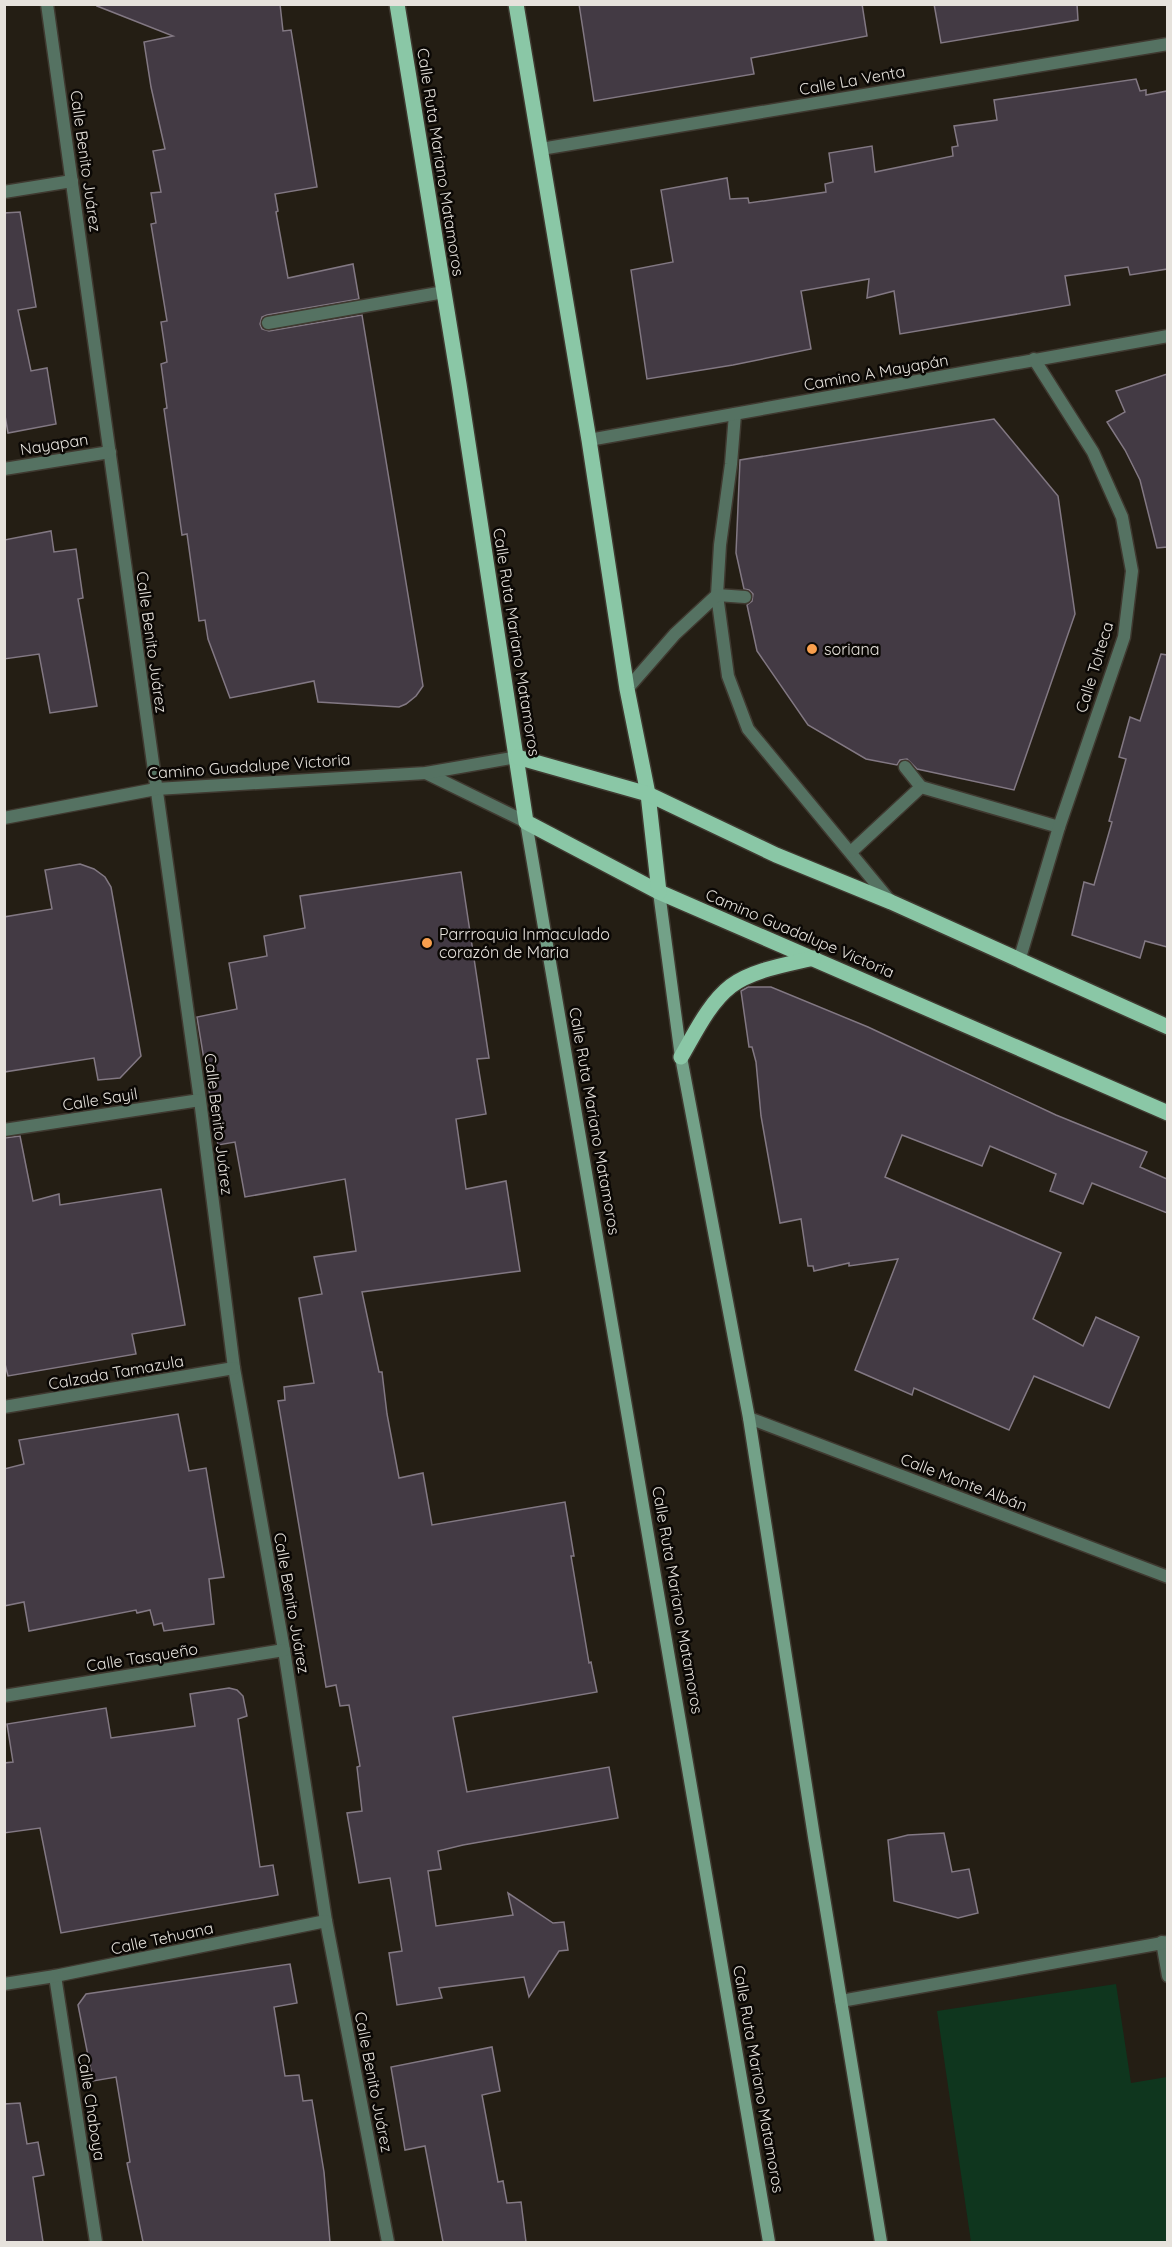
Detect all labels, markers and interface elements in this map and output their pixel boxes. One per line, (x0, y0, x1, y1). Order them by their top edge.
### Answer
street label: Calle Ruta Mariano Matamoros (413, 47, 469, 277)
street label: Calle La Venta (798, 61, 906, 99)
street label: Calle Benito Juárez (66, 89, 106, 233)
street label: Camino A Mayapán (802, 349, 950, 395)
street label: Nayapan (18, 429, 90, 459)
street label: Calle Ruta Mariano Matamoros (489, 527, 545, 757)
street label: Calle Benito Juárez (132, 570, 172, 714)
street label: Calle Tolteca (1071, 619, 1117, 715)
place label: soriana (824, 639, 879, 659)
marker: soriana (805, 642, 819, 656)
street label: Camino Guadalupe Victoria (147, 749, 351, 783)
street label: Camino Guadalupe Victoria (703, 884, 897, 982)
place label: Parrroquia Inmaculado corazón de Maria (439, 924, 610, 962)
marker: Parrroquia Inmaculado corazón de Maria (420, 936, 434, 950)
street label: Calle Ruta Mariano Matamoros (565, 1006, 625, 1236)
street label: Calle Benito Juárez (200, 1052, 238, 1196)
street label: Calle Sayil (61, 1083, 139, 1115)
street label: Calzada Tamazula (47, 1350, 185, 1394)
street label: Calle Monte Albán (898, 1449, 1030, 1515)
street label: Calle Ruta Mariano Matamoros (648, 1485, 708, 1715)
street label: Calle Benito Juárez (270, 1531, 314, 1675)
street label: Calle Tasqueño (85, 1638, 199, 1676)
street label: Calle Tehuana (109, 1917, 215, 1959)
street label: Calle Ruta Mariano Matamoros (729, 1964, 789, 2194)
street label: Calle Benito Juárez (351, 2010, 397, 2154)
street label: Calle Chaboya (74, 2052, 110, 2162)

